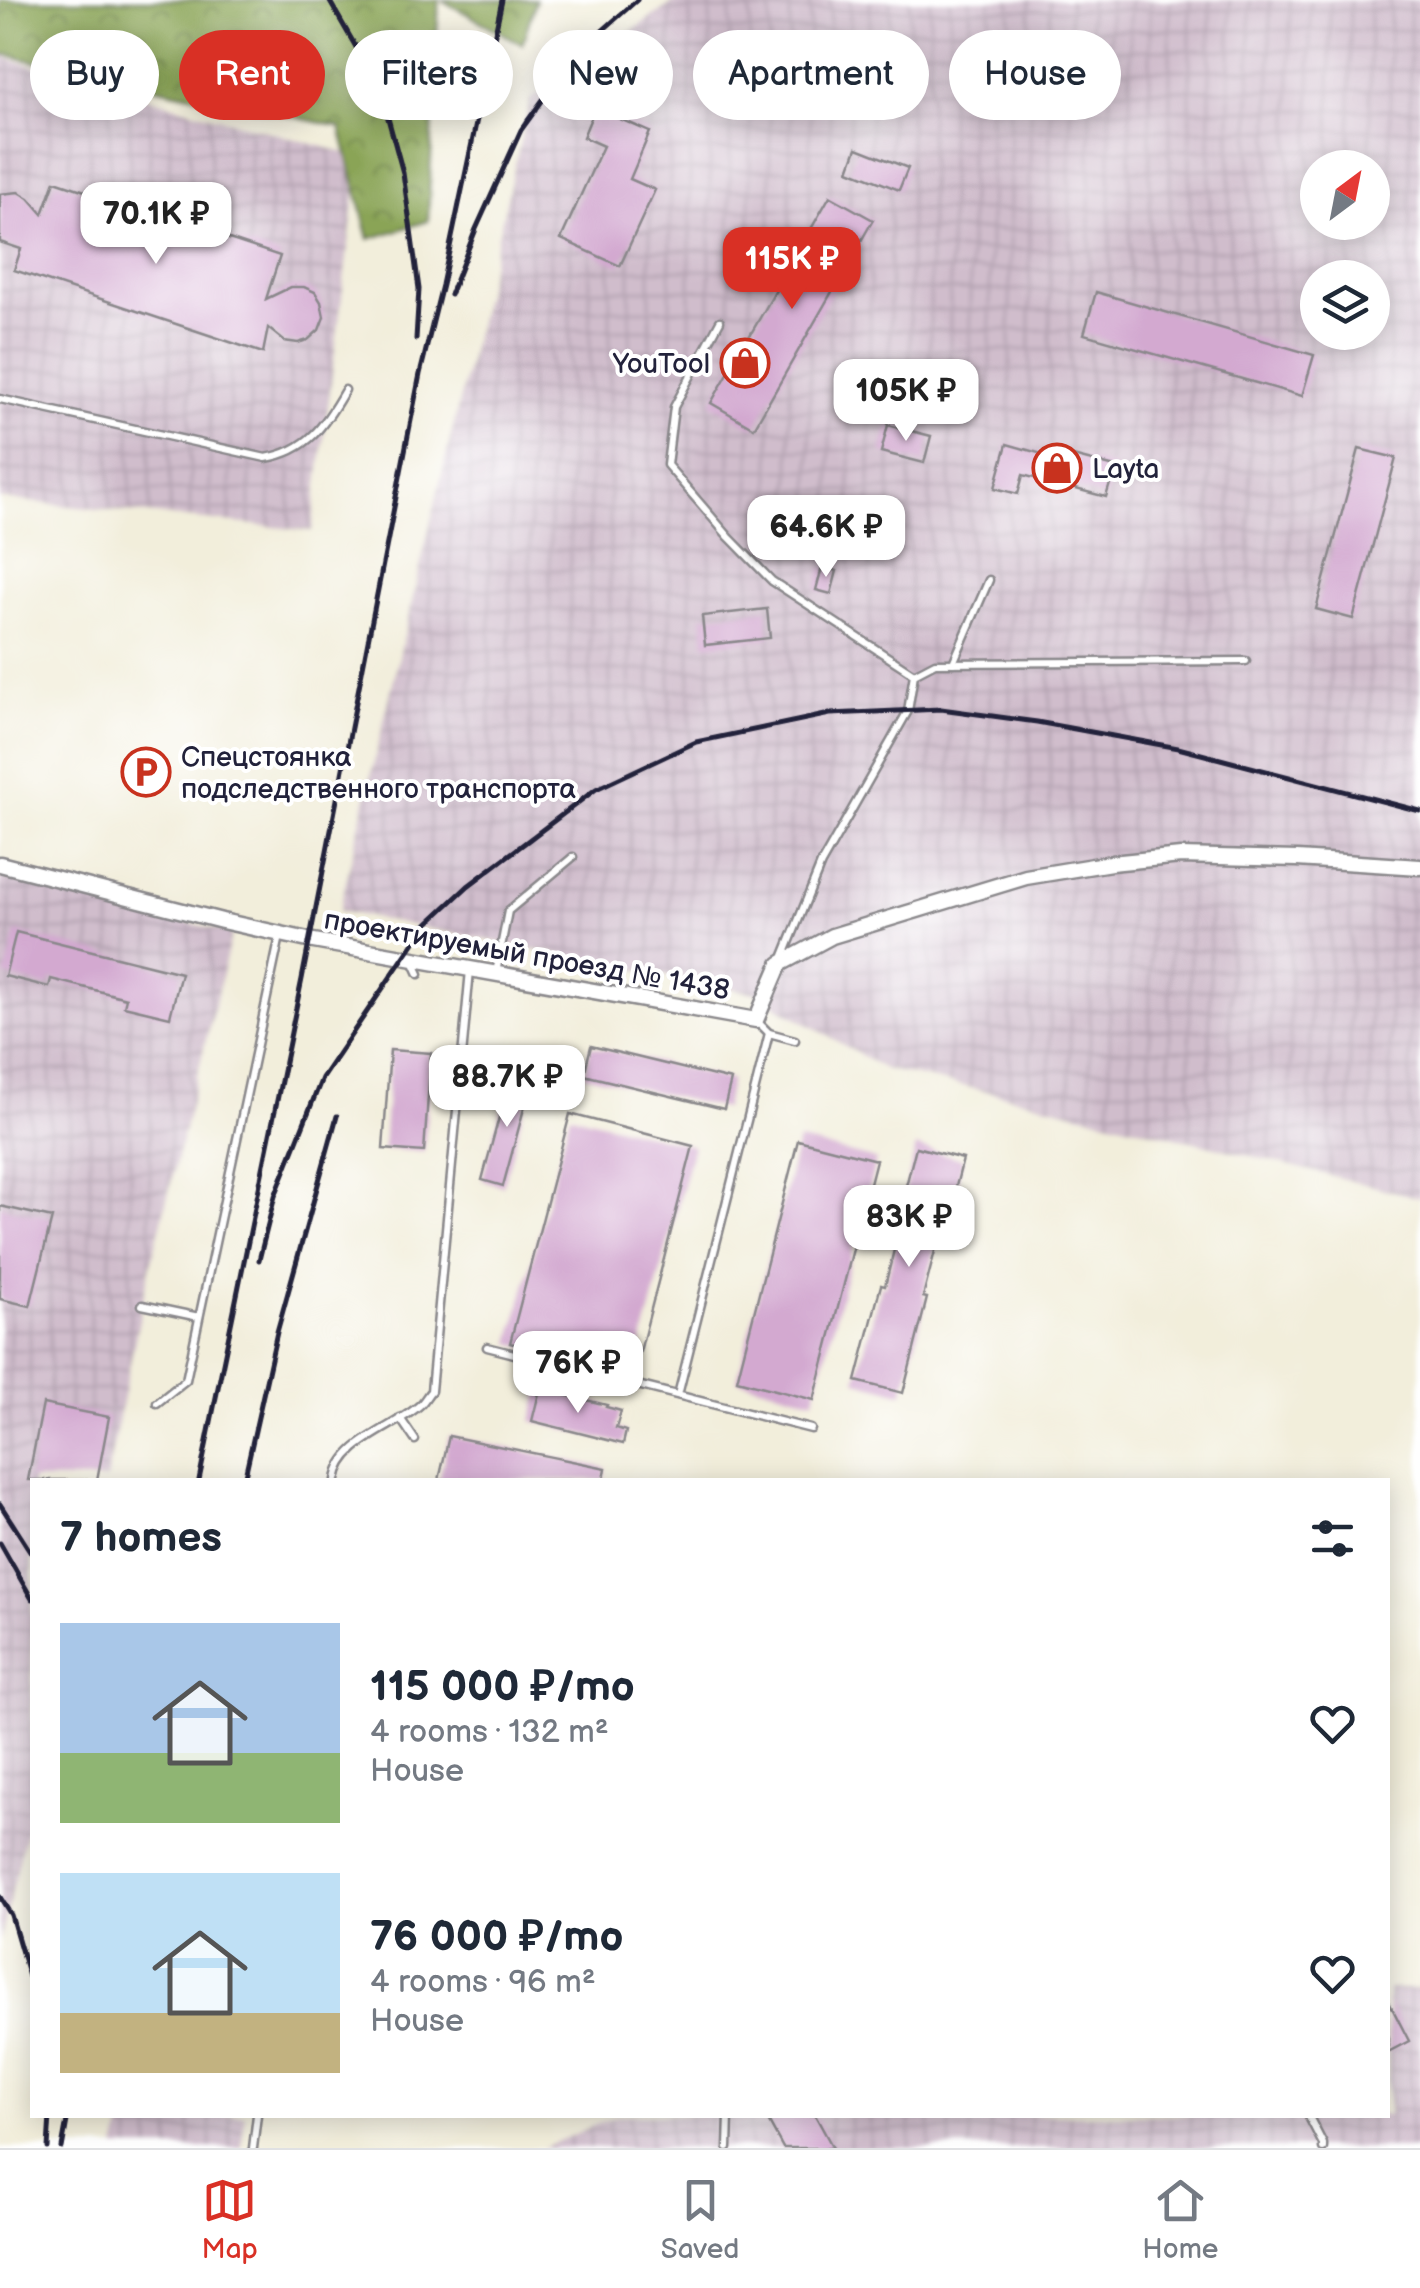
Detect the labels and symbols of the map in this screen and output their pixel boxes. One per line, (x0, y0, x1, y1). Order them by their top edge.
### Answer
north arrow (1300, 150, 1390, 240)
pin: 70.1K ₽ (64, 182, 248, 267)
pin: 115K ₽ (711, 227, 873, 312)
shop icon: YouTool (719, 337, 771, 389)
place label: YouTool (612, 348, 710, 381)
pin: 105K ₽ (825, 359, 987, 444)
shop icon: Layta (1031, 442, 1083, 494)
place label: Layta (1092, 453, 1159, 486)
pin: 64.6K ₽ (734, 495, 918, 580)
place label: Спецстоянка подследственного транспорта (181, 741, 577, 806)
parking icon: Спецстоянка подследственного транспорта (120, 746, 172, 798)
street label: проектируемый проезд № 1438 (321, 903, 732, 1007)
pin: 88.7K ₽ (415, 1045, 599, 1130)
pin: 83K ₽ (839, 1185, 979, 1270)
pin: 76K ₽ (508, 1331, 648, 1416)

